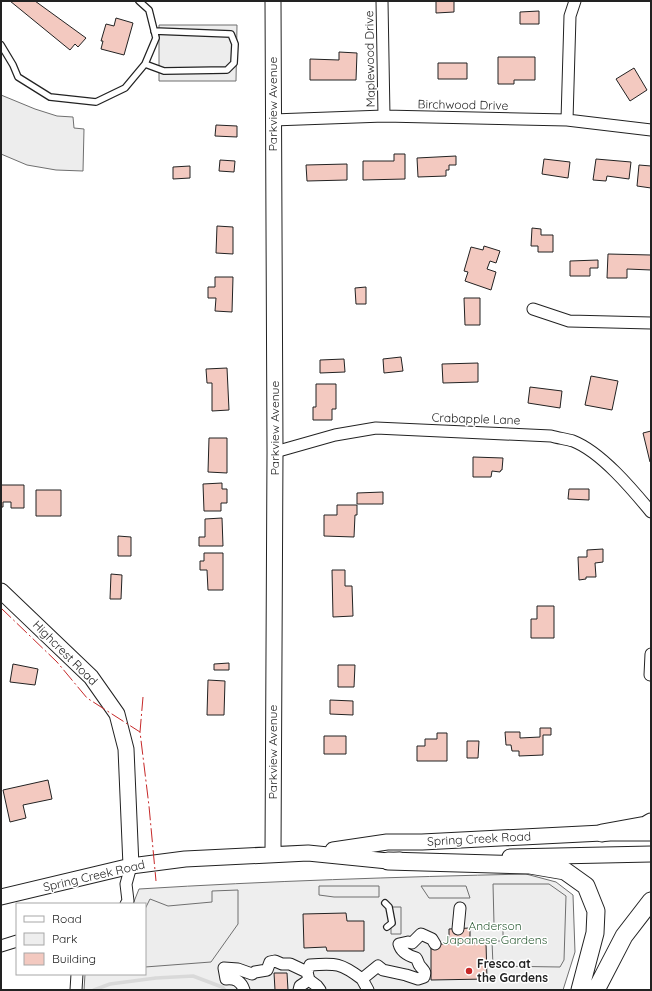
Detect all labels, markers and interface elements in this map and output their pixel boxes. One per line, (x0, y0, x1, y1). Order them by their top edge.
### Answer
street label: Maplewood Drive (361, 10, 378, 108)
street label: Parkview Avenue (265, 57, 280, 151)
street label: Birchwood Drive (418, 96, 509, 113)
street label: Parkview Avenue (267, 381, 282, 475)
street label: Crabapple Lane (431, 409, 521, 428)
street label: Highcrest Road (30, 617, 101, 688)
street label: Parkview Avenue (265, 705, 280, 799)
street label: Spring Creek Road (427, 828, 531, 849)
street label: Spring Creek Road (41, 856, 146, 895)
legend (16, 903, 146, 975)
text: Road (52, 911, 82, 926)
park label: Anderson Japanese Gardens (443, 918, 548, 947)
text: Park (52, 931, 77, 946)
text: Building (52, 951, 96, 966)
place label: Fresco at the Gardens (477, 956, 548, 985)
marker: Fresco at the Gardens (464, 966, 474, 976)

